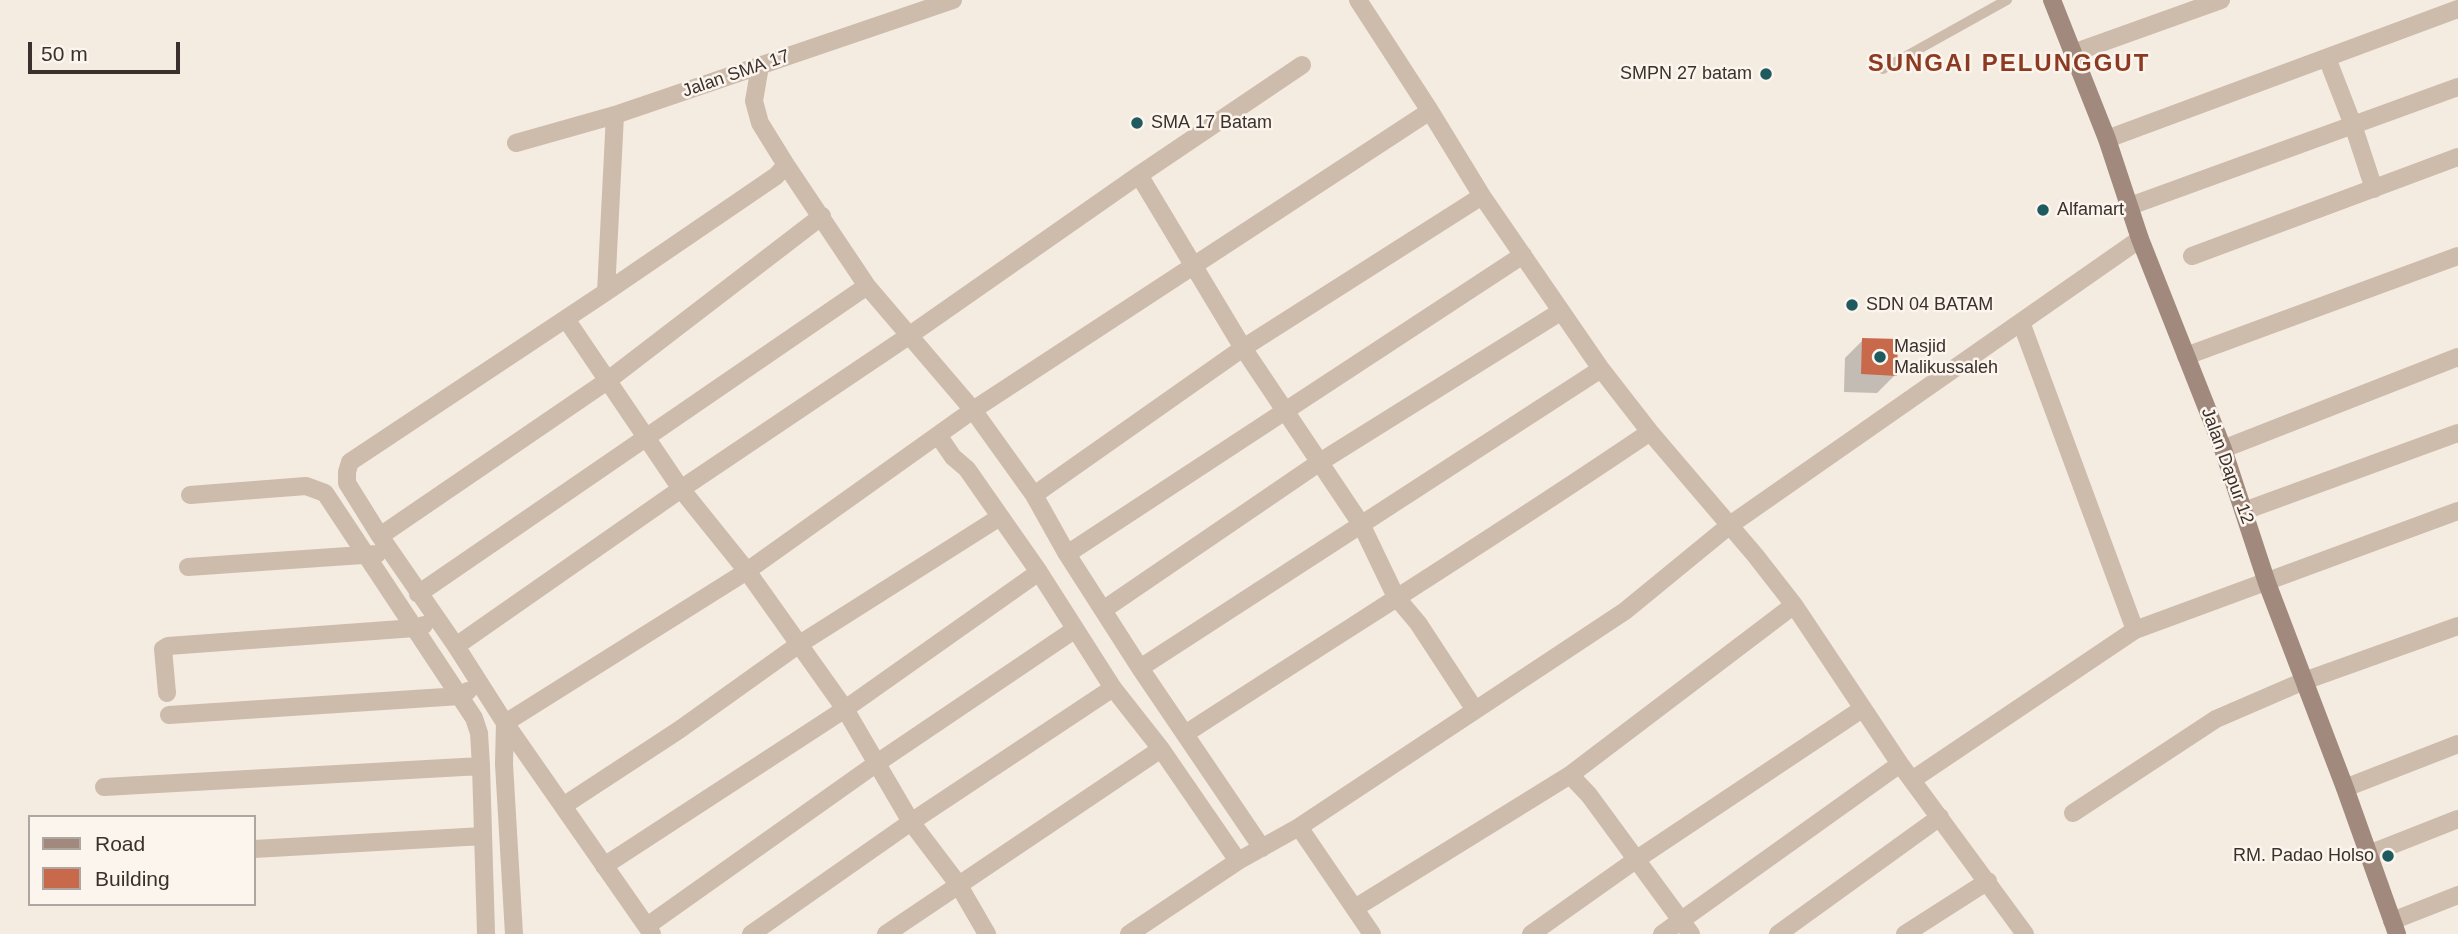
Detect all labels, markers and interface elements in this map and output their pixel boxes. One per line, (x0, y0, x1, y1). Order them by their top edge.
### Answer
scale bar (32, 28, 184, 72)
text: 50 m (41, 42, 88, 65)
street label: Jalan SMA 17 (680, 46, 792, 102)
district label: SUNGAI PELUNGGUT (1870, 50, 2148, 78)
place label: SMPN 27 batam (1620, 63, 1752, 85)
marker: SMPN 27 batam (1758, 66, 1774, 82)
place label: SMA 17 Batam (1151, 112, 1272, 134)
marker: SMA 17 Batam (1129, 115, 1145, 131)
place label: Alfamart (2057, 199, 2124, 221)
marker: Alfamart (2035, 202, 2051, 218)
place label: SDN 04 BATAM (1866, 294, 1993, 316)
marker: SDN 04 BATAM (1844, 297, 1860, 313)
place label: Masjid Malikussaleh (1894, 336, 1998, 378)
marker: Masjid Malikussaleh (1872, 349, 1888, 365)
street label: Jalan Dapur 12 (2196, 405, 2258, 527)
legend (28, 815, 256, 906)
text: Road (95, 832, 145, 855)
place label: RM. Padao Holso (2233, 845, 2374, 867)
marker: RM. Padao Holso (2380, 848, 2396, 864)
text: Building (95, 867, 170, 890)

